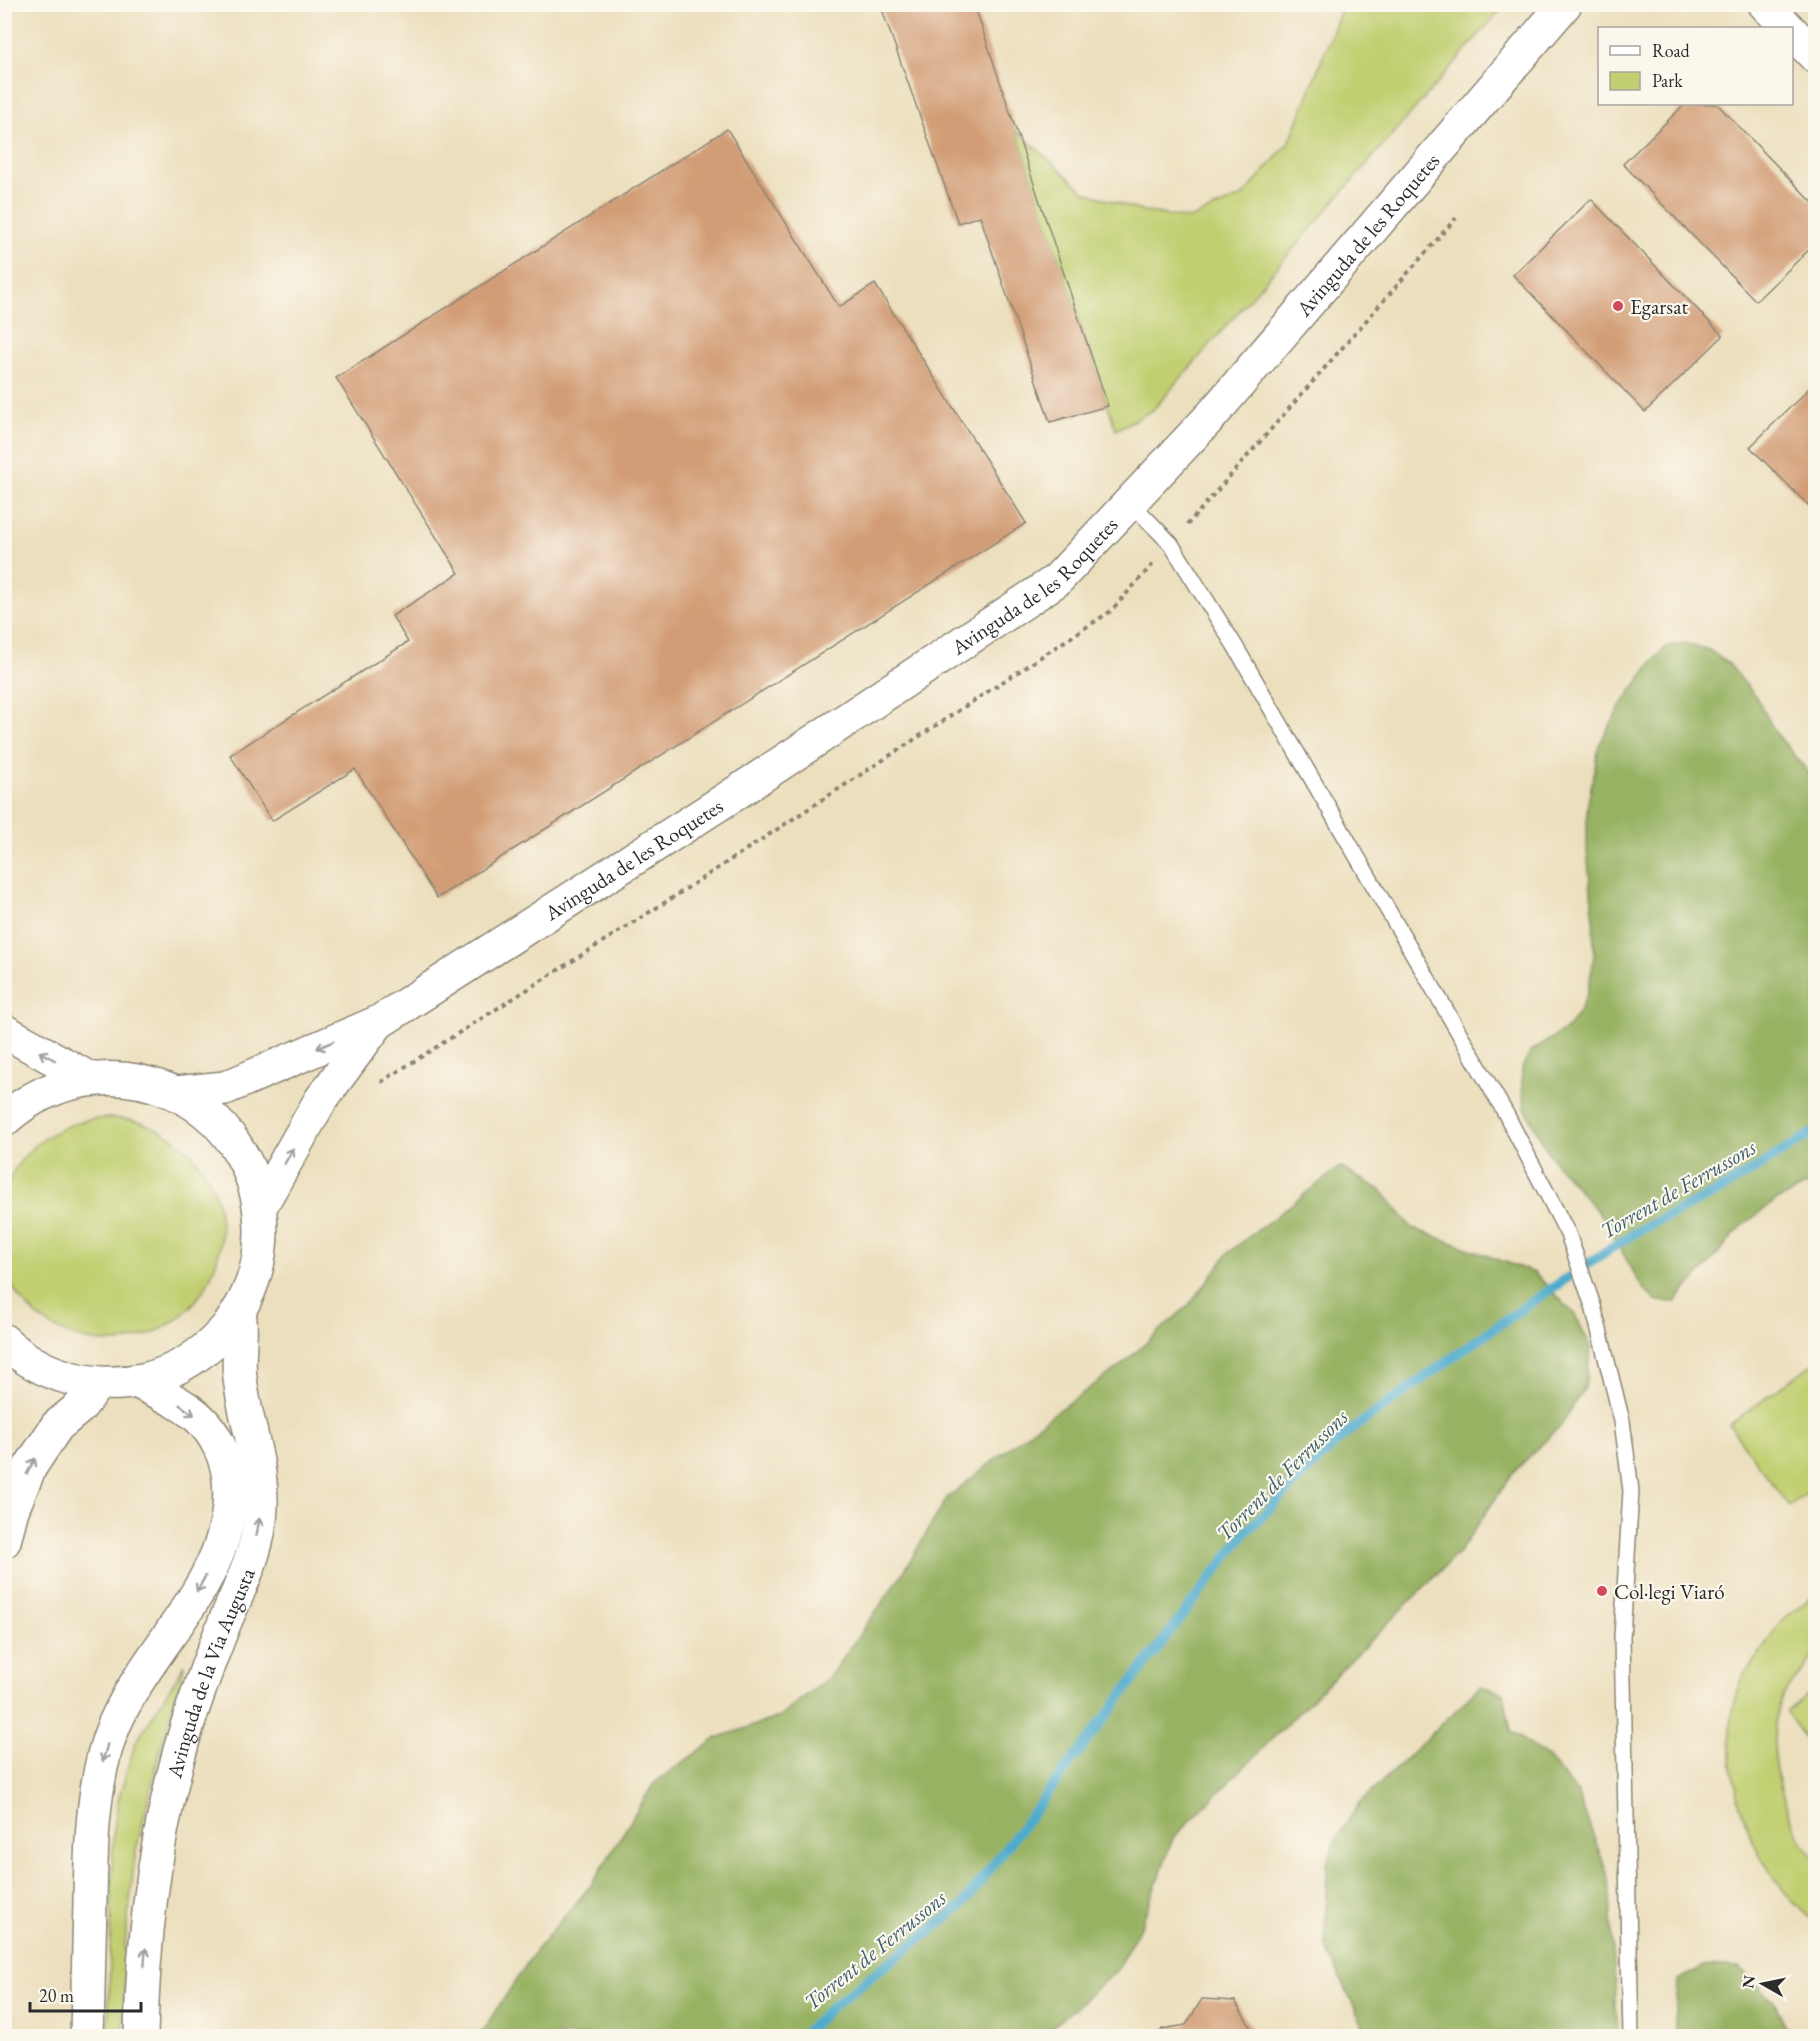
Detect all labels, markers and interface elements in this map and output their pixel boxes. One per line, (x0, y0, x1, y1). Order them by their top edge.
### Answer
legend (1598, 27, 1793, 105)
text: Road (1652, 39, 1691, 62)
text: Park (1652, 69, 1683, 92)
street label: Avinguda de les Roquetes (1289, 147, 1445, 322)
place label: Egarsat (1630, 293, 1689, 320)
marker: Egarsat (1611, 299, 1625, 313)
street label: Avinguda de les Roquetes (945, 511, 1123, 661)
street label: Avinguda de les Roquetes (538, 792, 728, 927)
one-way arrow (317, 1040, 335, 1052)
one-way arrow (39, 1050, 56, 1062)
water label: Torrent de Ferrussons (1595, 1132, 1762, 1245)
one-way arrow (283, 1148, 295, 1165)
water label: Torrent de Ferrussons (1210, 1402, 1355, 1547)
one-way arrow (178, 1404, 195, 1416)
one-way arrow (25, 1458, 37, 1475)
one-way arrow (253, 1518, 264, 1538)
street label: Avinguda de la Via Augusta (160, 1563, 260, 1782)
one-way arrow (195, 1575, 206, 1593)
place label: Col·legi Viaró (1614, 1578, 1725, 1605)
marker: Col·legi Viaró (1595, 1584, 1609, 1598)
one-way arrow (99, 1743, 110, 1762)
water label: Torrent de Ferrussons (798, 1883, 953, 2016)
one-way arrow (140, 1948, 151, 1968)
north arrow (1733, 1954, 1793, 2014)
text: N (1737, 1974, 1760, 1990)
scale bar (30, 1975, 141, 2013)
text: 20 m (39, 1984, 74, 2007)

